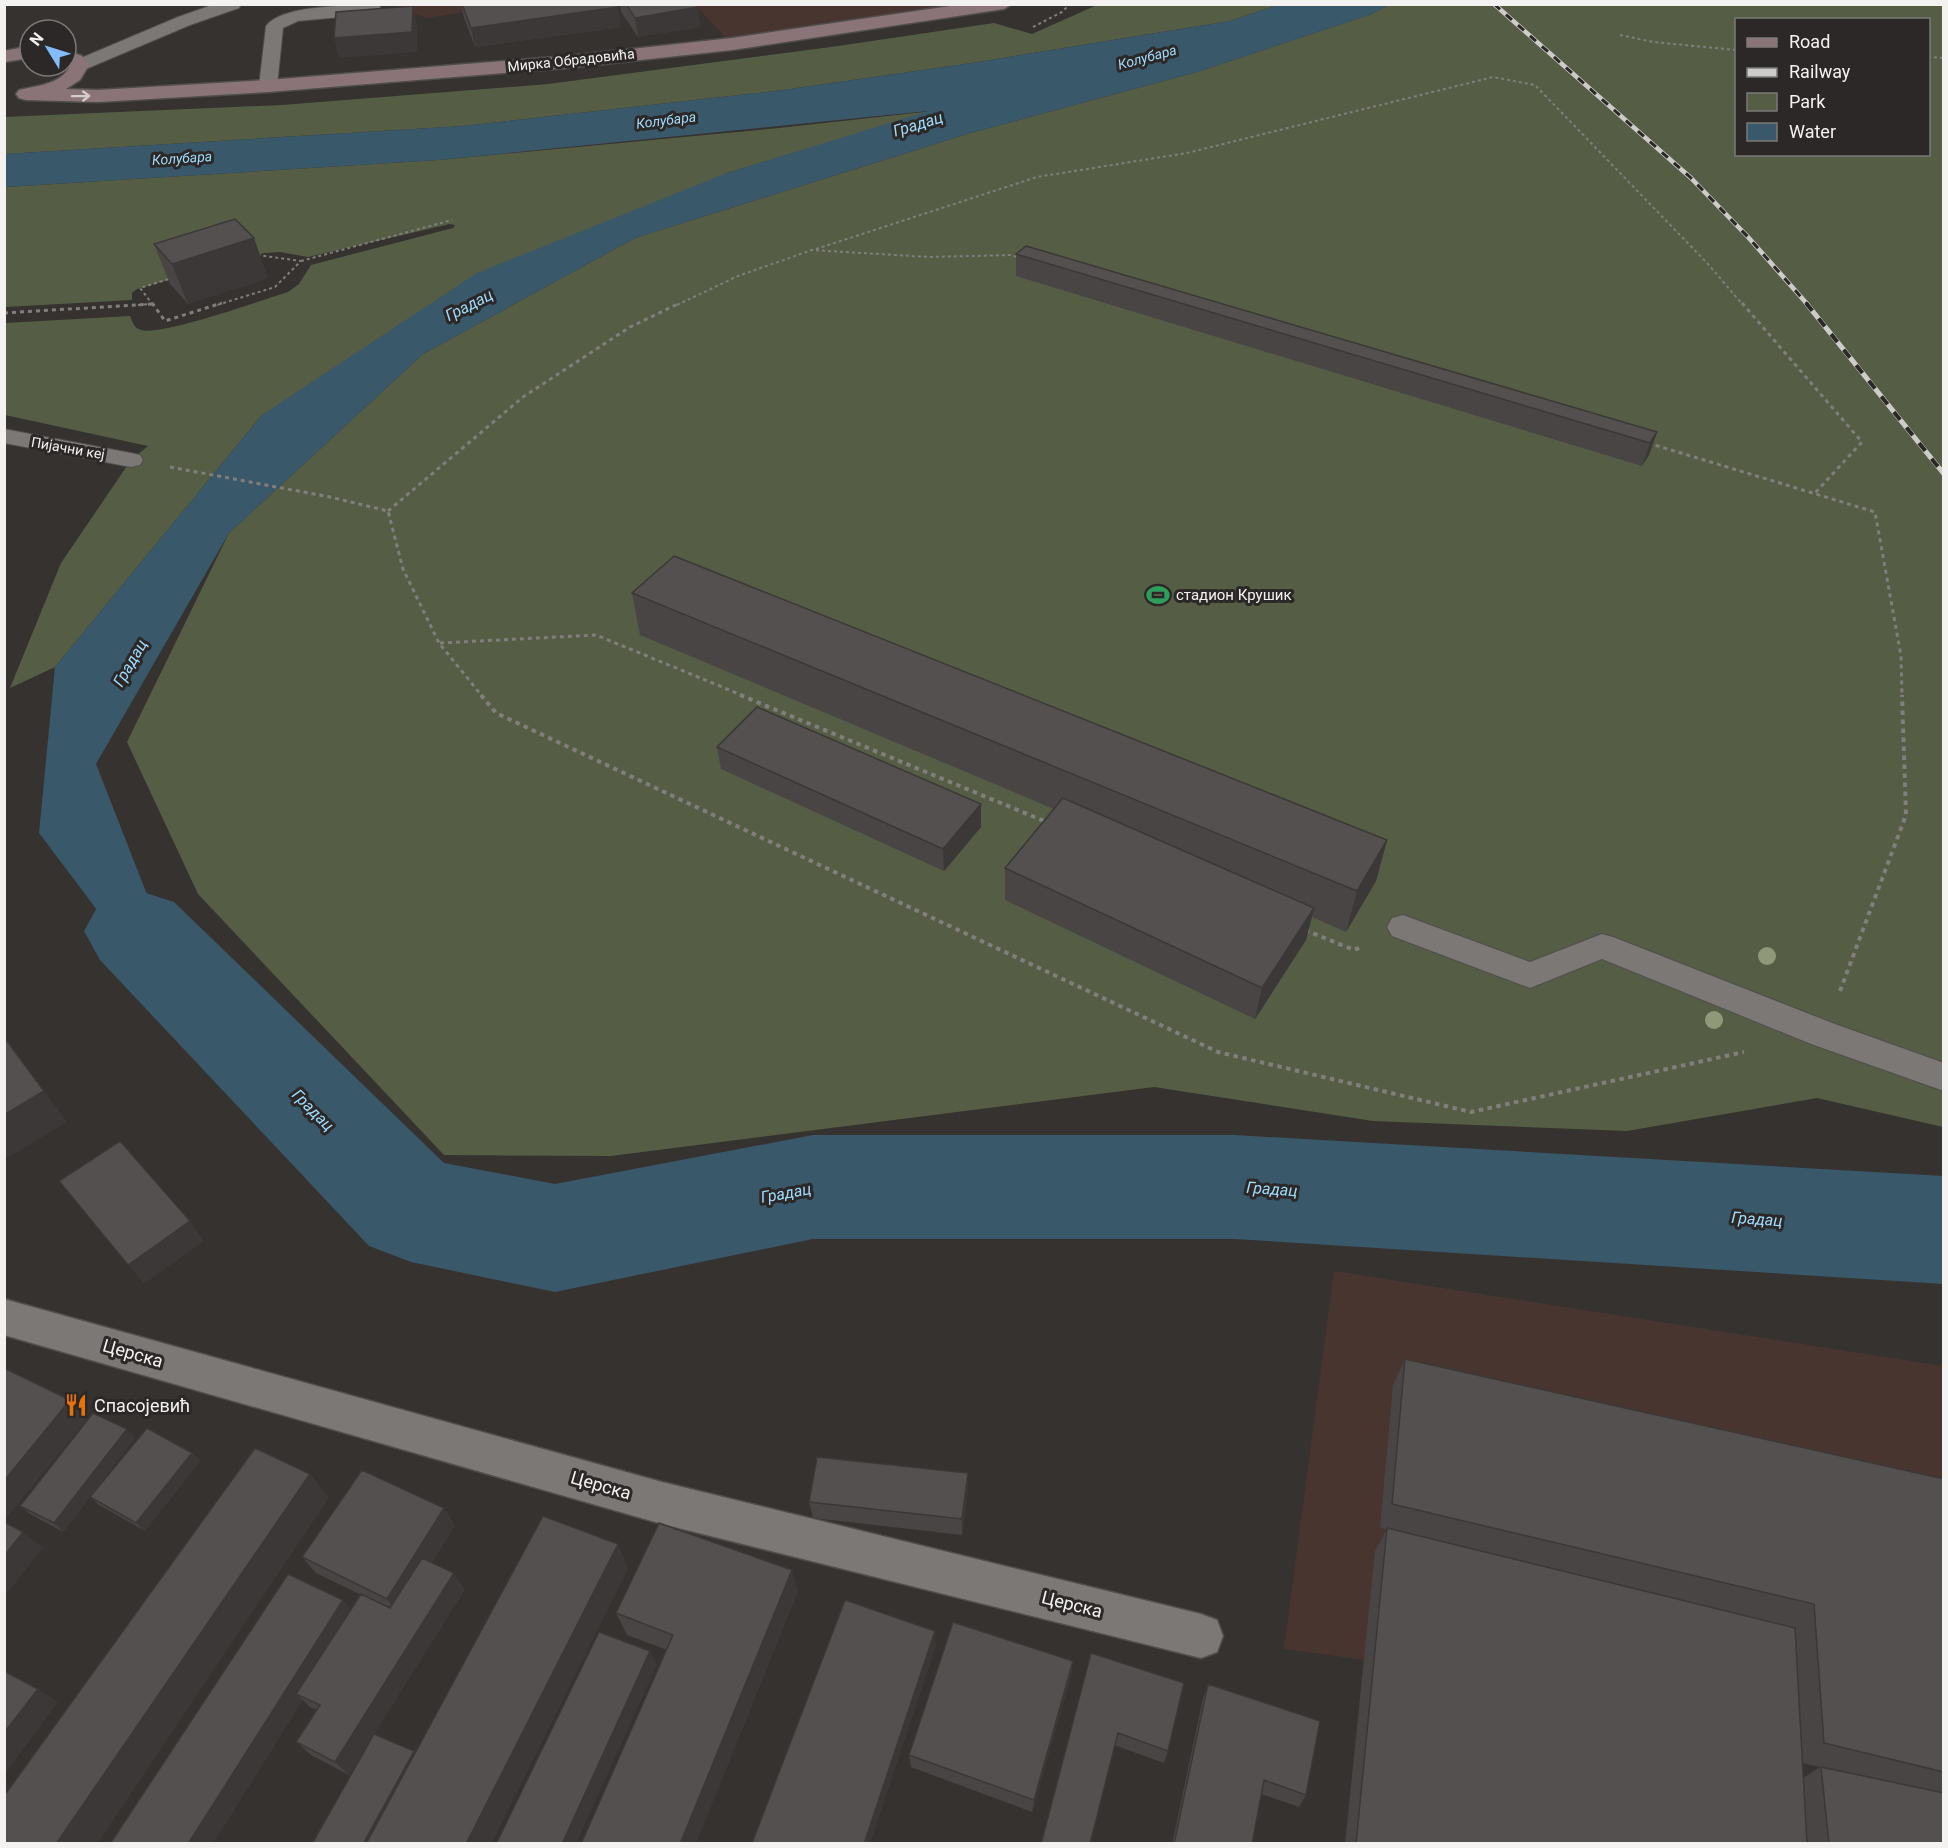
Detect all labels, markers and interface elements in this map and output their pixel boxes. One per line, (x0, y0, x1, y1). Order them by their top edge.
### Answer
north arrow (18, 18, 78, 78)
legend (1735, 18, 1930, 156)
text: N (26, 29, 48, 49)
text: Road (1789, 31, 1830, 52)
water label: Колубара (1116, 41, 1178, 73)
street label: Мирка Обрадовића (507, 45, 635, 75)
text: Railway (1789, 61, 1851, 82)
one-way arrow (70, 90, 90, 102)
text: Park (1789, 91, 1826, 112)
water label: Градац (891, 107, 945, 141)
water label: Колубара (635, 108, 697, 132)
text: Water (1789, 121, 1836, 142)
water label: Колубара (151, 148, 213, 168)
water label: Градац (442, 285, 496, 325)
street label: Пијачни кеј (30, 434, 106, 462)
sports icon: стадион Крушик (1145, 582, 1171, 608)
place label: стадион Крушик (1176, 586, 1292, 604)
water label: Градац (109, 636, 151, 690)
water label: Градац (288, 1085, 338, 1135)
water label: Градац (1246, 1178, 1298, 1200)
water label: Градац (759, 1179, 813, 1207)
water label: Градац (1731, 1208, 1783, 1230)
street label: Церска (100, 1334, 166, 1372)
restaurant icon: Спасојевић (63, 1392, 89, 1418)
place label: Спасојевић (94, 1395, 190, 1416)
street label: Церска (568, 1466, 634, 1504)
street label: Церска (1039, 1586, 1105, 1622)

